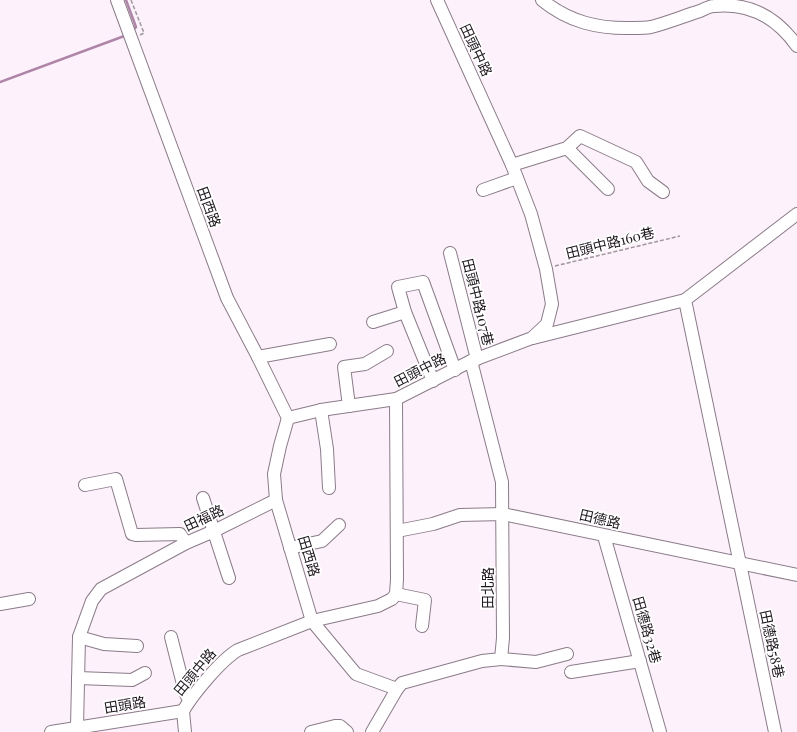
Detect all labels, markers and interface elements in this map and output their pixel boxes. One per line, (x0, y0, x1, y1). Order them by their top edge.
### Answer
street label: 田頭中路 (456, 20, 497, 79)
street label: 田西路 (193, 184, 226, 230)
street label: 田頭中路160巷 (564, 222, 656, 263)
street label: 田頭中路107巷 (458, 256, 499, 347)
street label: 田頭中路 (391, 348, 449, 391)
street label: 田福路 (181, 500, 227, 535)
street label: 田德路 (578, 505, 623, 532)
street label: 田西路 (294, 533, 325, 579)
street label: 田北路 (478, 567, 497, 609)
street label: 田德路32巷 (629, 594, 666, 666)
street label: 田德路58巷 (756, 608, 789, 680)
street label: 田頭中路 (169, 644, 220, 699)
street label: 田頭路 (103, 692, 147, 717)

